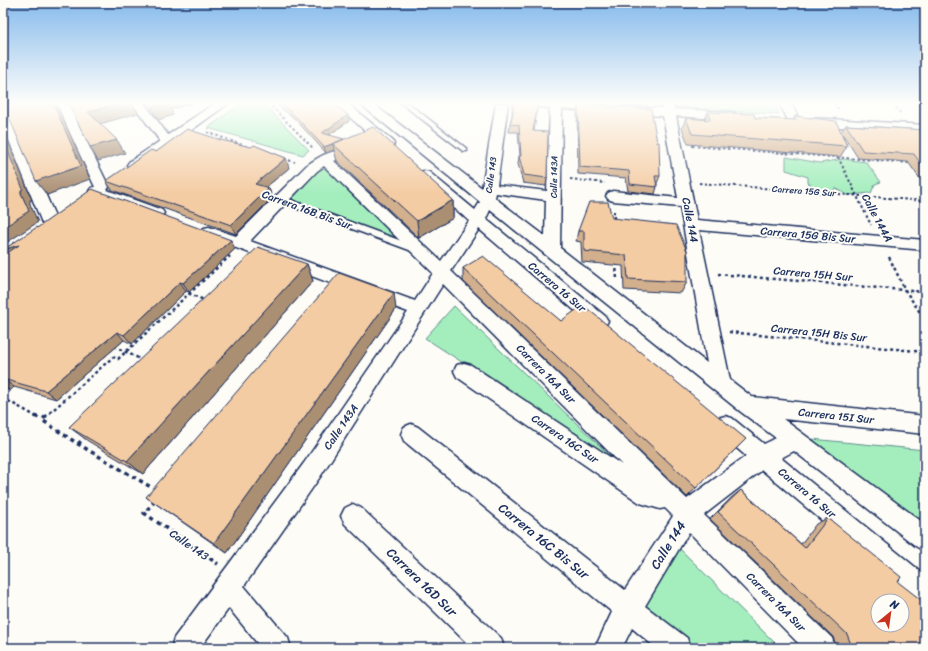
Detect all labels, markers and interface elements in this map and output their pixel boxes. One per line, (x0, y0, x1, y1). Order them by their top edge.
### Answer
street label: Calle 143A (546, 155, 562, 198)
street label: Calle 143 (481, 156, 501, 194)
street label: Carrera 15G Sur (771, 181, 838, 201)
street label: Carrera 16B Bis Sur (259, 185, 356, 236)
street label: Calle 144A (856, 190, 898, 246)
street label: Calle 144 (676, 196, 704, 244)
street label: Carrera 15G Bis Sur (760, 221, 858, 249)
street label: Carrera 16 Sur (524, 257, 591, 318)
street label: Carrera 15H Sur (773, 261, 855, 287)
street label: Carrera 15H Bis Sur (770, 319, 869, 348)
street label: Carrera 16A Sur (512, 340, 581, 409)
street label: Calle 143A (319, 400, 363, 454)
street label: Carrera 15I Sur (797, 403, 876, 430)
street label: Carrera 16C Sur (527, 409, 604, 470)
street label: Carrera 16 Sur (774, 463, 841, 524)
street label: Carrera 16C Bis Sur (493, 497, 595, 586)
street label: Calle 144 (644, 516, 692, 574)
street label: Calle 143 (165, 524, 213, 566)
street label: Carrera 16D Sur (381, 542, 463, 623)
street label: Carrera 16A Sur (742, 568, 811, 637)
north arrow (870, 593, 910, 633)
text: N (886, 594, 903, 615)

